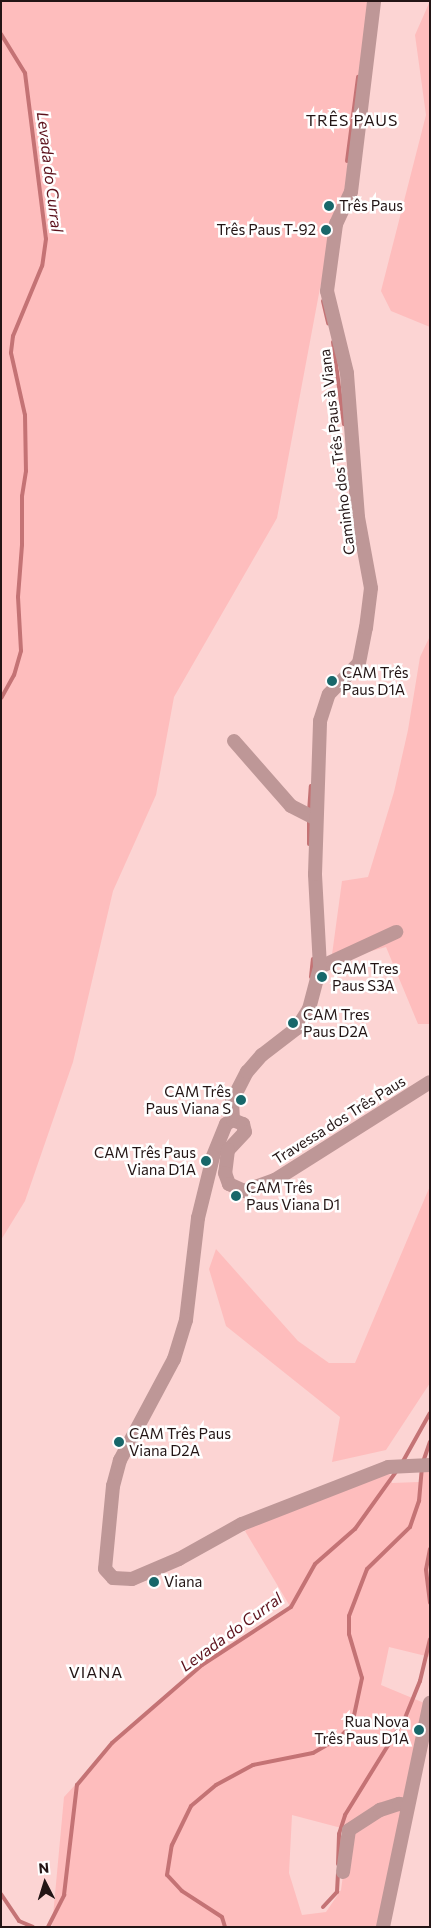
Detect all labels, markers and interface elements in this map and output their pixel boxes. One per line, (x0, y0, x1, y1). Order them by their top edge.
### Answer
district label: TRÊS PAUS (305, 110, 399, 130)
water label: Levada do Curral (33, 111, 67, 233)
place label: Três Paus (339, 197, 403, 215)
marker: Três Paus (323, 200, 335, 212)
place label: Três Paus T-92 (216, 221, 316, 239)
marker: Três Paus T-92 (320, 224, 332, 236)
street label: Caminho dos Três Paus à Viana (315, 348, 359, 556)
place label: CAM Três Paus D1A (342, 663, 409, 698)
marker: CAM Três Paus D1A (326, 675, 338, 687)
place label: CAM Tres Paus S3A (332, 959, 399, 994)
marker: CAM Tres Paus S3A (316, 971, 328, 983)
place label: CAM Tres Paus D2A (303, 1005, 370, 1040)
marker: CAM Tres Paus D2A (287, 1017, 299, 1029)
street label: Travessa dos Três Paus (269, 1072, 409, 1168)
place label: CAM Três Paus Viana S (146, 1082, 231, 1117)
marker: CAM Três Paus Viana S (235, 1094, 247, 1106)
place label: CAM Três Paus Viana D1A (94, 1143, 196, 1178)
marker: CAM Três Paus Viana D1A (200, 1155, 212, 1167)
place label: CAM Três Paus Viana D1 (246, 1178, 340, 1213)
marker: CAM Três Paus Viana D1 (230, 1190, 242, 1202)
place label: CAM Três Paus Viana D2A (129, 1424, 231, 1459)
marker: CAM Três Paus Viana D2A (113, 1436, 125, 1448)
place label: Viana (164, 1573, 202, 1591)
marker: Viana (148, 1576, 160, 1588)
water label: Levada do Curral (176, 1589, 286, 1675)
district label: VIANA (68, 1662, 124, 1682)
place label: Rua Nova Três Paus D1A (314, 1712, 409, 1747)
marker: Rua Nova Três Paus D1A (413, 1724, 425, 1736)
north arrow (20, 1858, 70, 1908)
text: N (38, 1859, 50, 1876)

